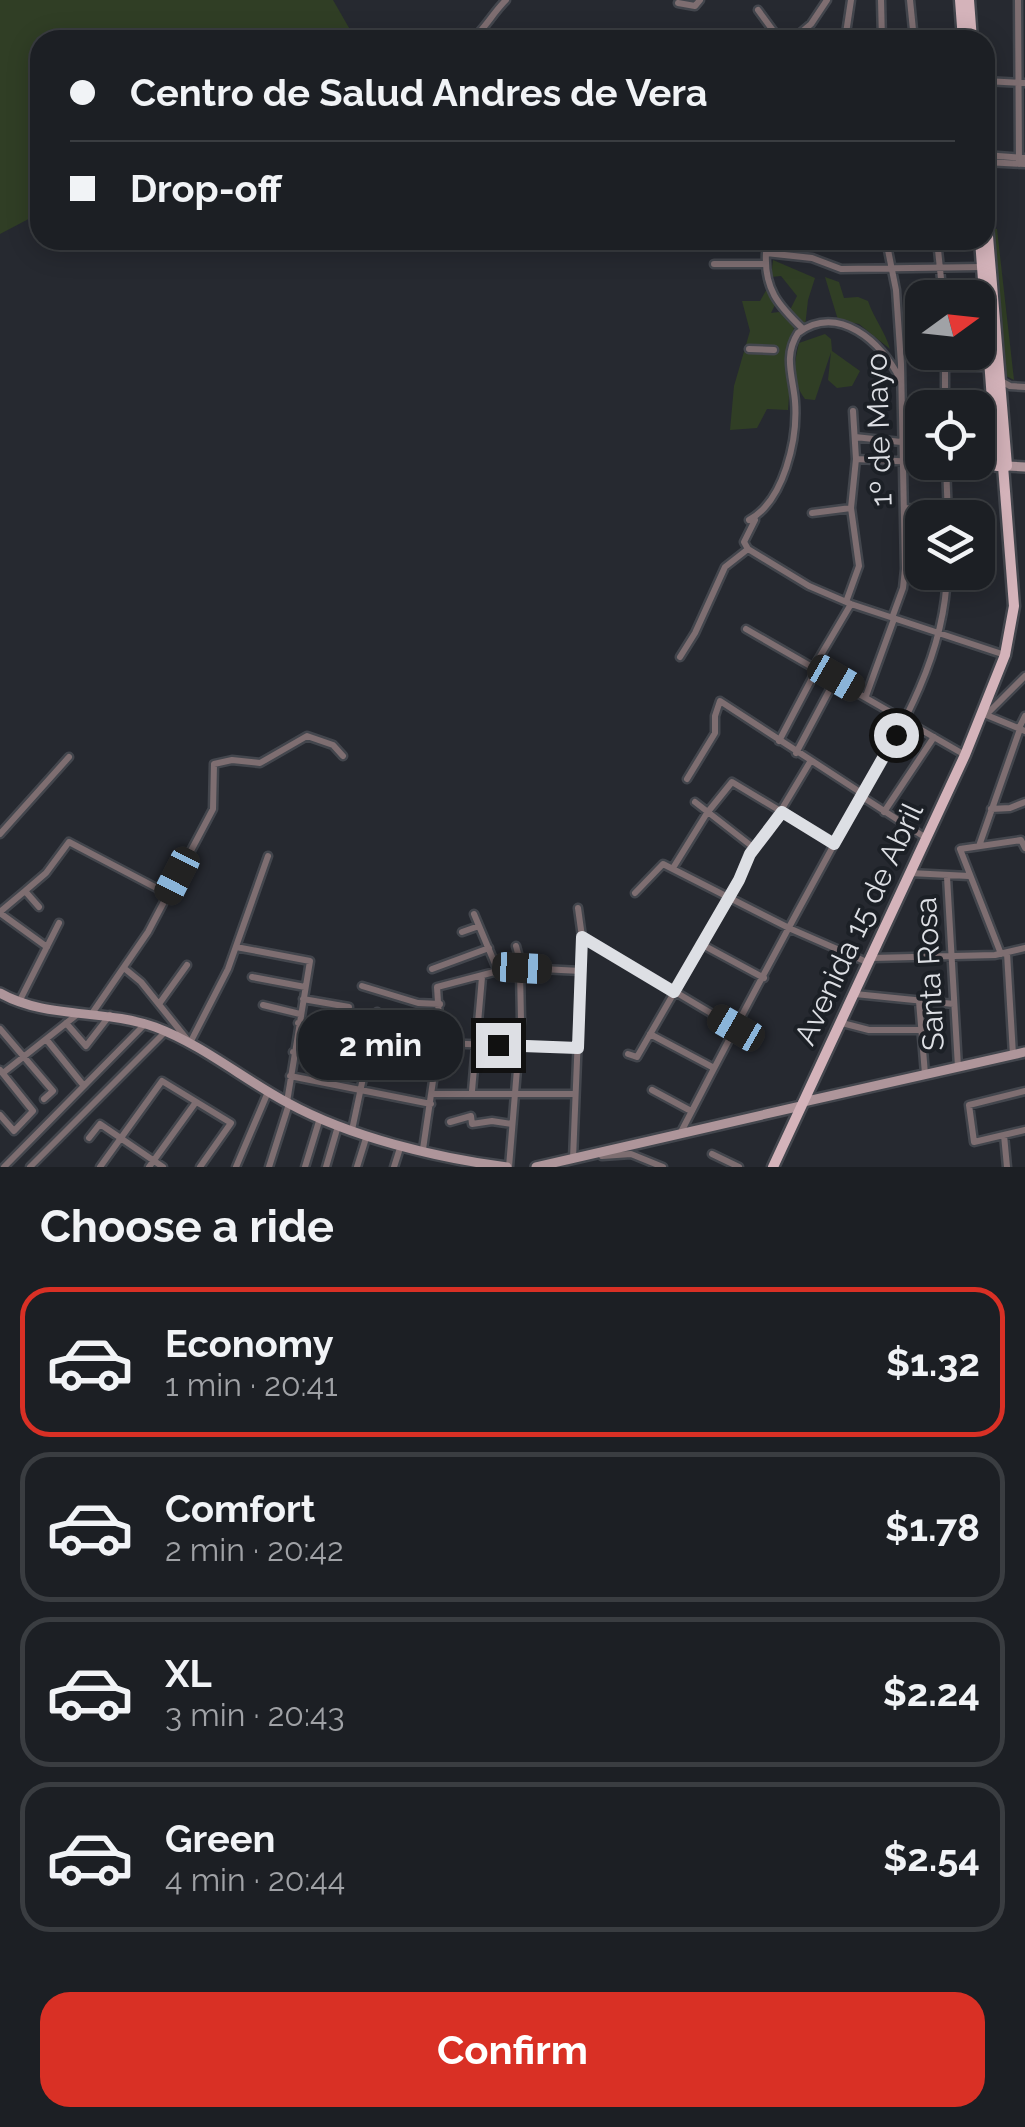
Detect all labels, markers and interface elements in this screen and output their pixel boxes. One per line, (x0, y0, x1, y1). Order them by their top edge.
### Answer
text: Centro de Salud Andres de Vera (130, 70, 708, 115)
text: Drop-off (130, 166, 282, 211)
north arrow (905, 280, 995, 370)
map controls (905, 280, 995, 590)
street label: 1º de Mayo (858, 353, 899, 507)
button: locate (905, 390, 995, 480)
button: layers (905, 500, 995, 590)
car (803, 650, 869, 706)
route start (874, 713, 919, 758)
street label: Avenida 15 de Abril (787, 797, 930, 1050)
car (150, 842, 204, 910)
street label: Santa Rosa (908, 896, 951, 1052)
car (491, 951, 553, 985)
car (703, 1000, 769, 1056)
callout: 2 min (298, 1010, 463, 1080)
route end (476, 1023, 521, 1068)
text: 2 min (339, 1026, 422, 1063)
text: Choose a ride (40, 1200, 334, 1253)
icon: car (45, 1317, 135, 1407)
text: Economy (165, 1321, 334, 1366)
text: $1.32 (886, 1340, 980, 1385)
text: 1 min · 20:41 (165, 1366, 338, 1403)
icon: car (45, 1482, 135, 1572)
text: Comfort (165, 1486, 315, 1531)
text: $1.78 (885, 1505, 980, 1550)
text: 2 min · 20:42 (165, 1531, 344, 1568)
icon: car (45, 1647, 135, 1737)
text: XL (165, 1651, 212, 1696)
text: $2.24 (883, 1670, 980, 1715)
text: 3 min · 20:43 (165, 1696, 345, 1733)
icon: car (45, 1812, 135, 1902)
text: Green (165, 1816, 275, 1861)
text: $2.54 (883, 1835, 980, 1880)
text: 4 min · 20:44 (165, 1861, 345, 1898)
button: Confirm (40, 1992, 985, 2107)

